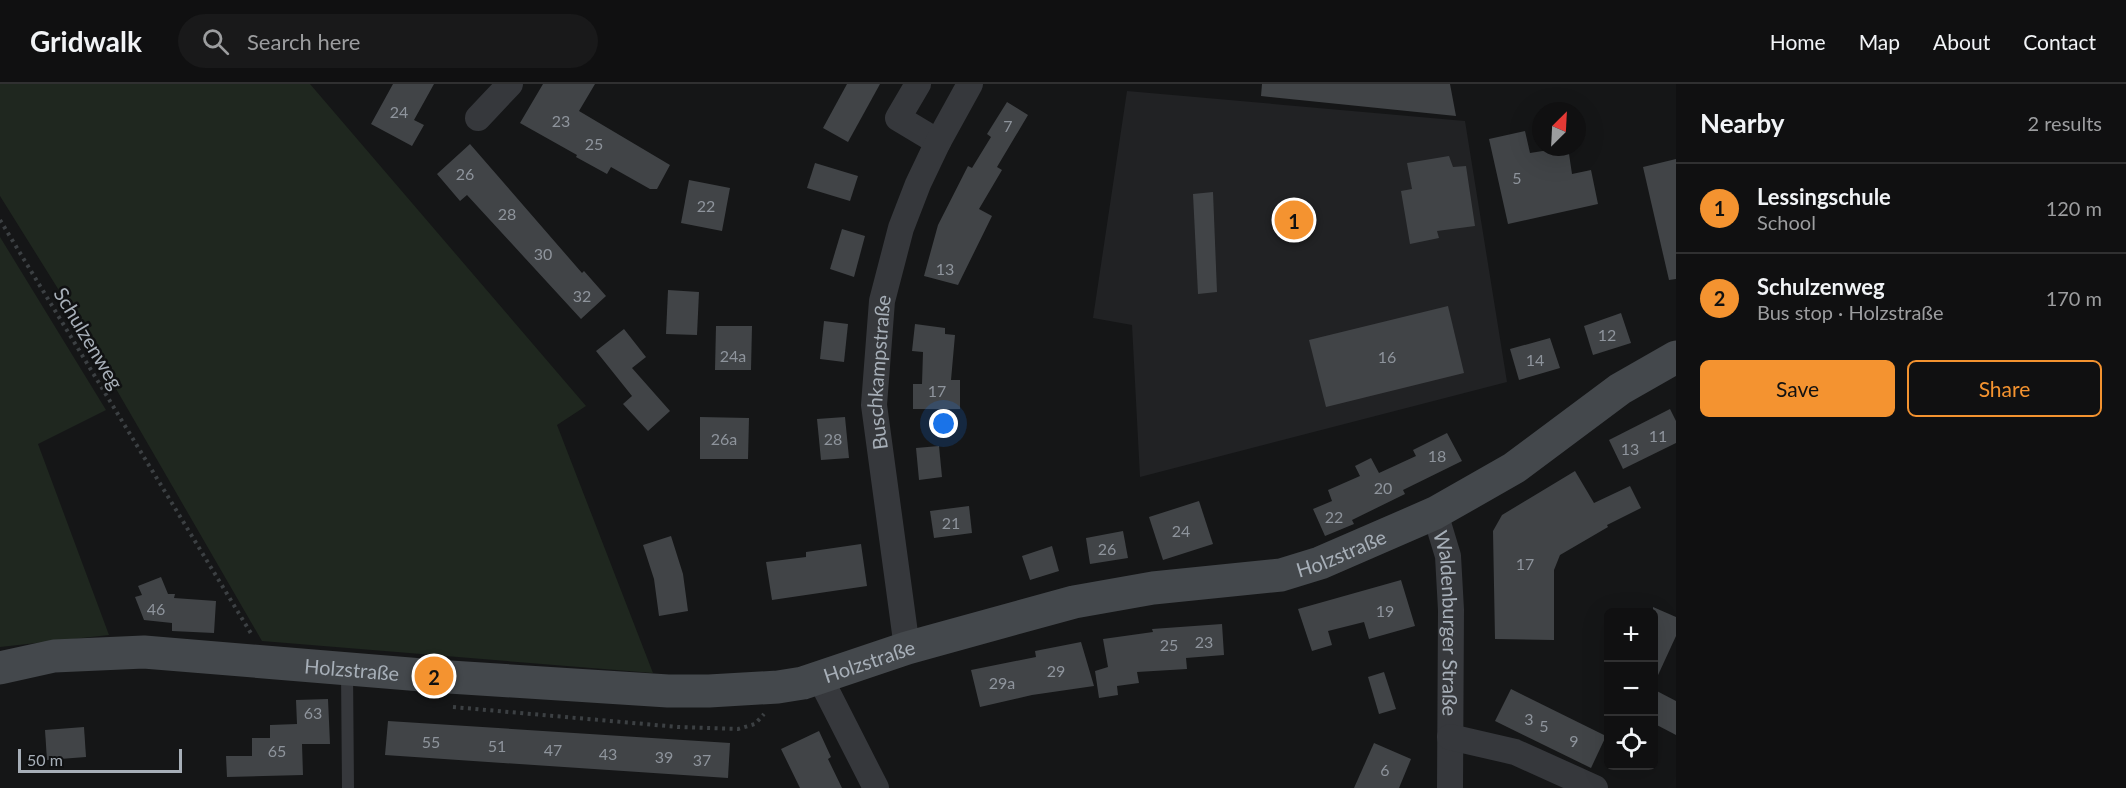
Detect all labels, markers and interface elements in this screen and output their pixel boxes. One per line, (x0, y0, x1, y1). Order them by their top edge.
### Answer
search box (178, 14, 598, 68)
text: Gridwalk (30, 24, 142, 58)
icon: search (199, 25, 232, 58)
text: Search here (247, 28, 360, 55)
text: Home (1770, 29, 1826, 54)
text: Map (1859, 29, 1900, 54)
text: About (1933, 29, 1990, 54)
text: Contact (2023, 29, 2096, 54)
house number: 24 (390, 102, 408, 121)
north arrow (1532, 102, 1586, 156)
text: Nearby (1700, 107, 1785, 139)
house number: 23 (552, 111, 570, 130)
text: 2 results (2027, 111, 2102, 135)
house number: 7 (1003, 116, 1013, 135)
house number: 25 (585, 134, 603, 153)
house number: 26 (456, 164, 474, 183)
house number: 5 (1512, 168, 1522, 187)
text: Lessingschule (1757, 183, 1891, 210)
house number: 22 (697, 196, 715, 215)
text: 1 (1714, 196, 1725, 220)
text: 120 m (2046, 196, 2102, 220)
pin: 1 (1274, 198, 1314, 242)
house number: 28 (498, 204, 516, 223)
text: School (1757, 210, 1816, 234)
house number: 30 (534, 244, 552, 263)
house number: 13 (936, 259, 954, 278)
text: Schulzenweg (1757, 273, 1885, 300)
street label: Schulzenweg (49, 283, 129, 393)
house number: 32 (573, 286, 591, 305)
text: 2 (1714, 286, 1725, 310)
text: 170 m (2046, 286, 2102, 310)
street label: Buschkampstraße (862, 292, 895, 452)
text: Bus stop · Holzstraße (1757, 300, 1944, 324)
house number: 12 (1598, 325, 1616, 344)
house number: 24a (720, 346, 746, 365)
house number: 16 (1378, 347, 1396, 366)
house number: 14 (1526, 350, 1544, 369)
button: Save (1700, 360, 1895, 417)
button: Share (1907, 360, 2102, 417)
house number: 17 (928, 381, 946, 400)
your location (929, 409, 958, 438)
house number: 11 (1649, 426, 1667, 445)
house number: 26a (711, 429, 737, 448)
house number: 28 (824, 429, 842, 448)
house number: 13 (1621, 439, 1639, 458)
house number: 18 (1428, 446, 1446, 465)
house number: 20 (1374, 478, 1392, 497)
house number: 22 (1325, 507, 1343, 526)
house number: 21 (942, 513, 960, 532)
house number: 24 (1172, 521, 1190, 540)
street label: Holzstraße (1293, 524, 1390, 582)
street label: Waldenburger Straße (1429, 528, 1463, 716)
house number: 26 (1098, 539, 1116, 558)
house number: 17 (1516, 554, 1534, 573)
house number: 46 (147, 599, 165, 618)
house number: 19 (1376, 601, 1394, 620)
map controls (1604, 608, 1658, 770)
button: + (1604, 608, 1658, 662)
house number: 23 (1195, 632, 1213, 651)
street label: Holzstraße (820, 634, 917, 687)
house number: 25 (1160, 635, 1178, 654)
street label: Holzstraße (303, 653, 400, 685)
pin: 2 (414, 654, 454, 698)
house number: 29 (1047, 661, 1065, 680)
button: − (1604, 662, 1658, 716)
house number: 29a (989, 673, 1015, 692)
house number: 63 (304, 703, 322, 722)
house number: 3 (1524, 709, 1534, 728)
house number: 5 (1539, 716, 1549, 735)
button: locate (1604, 716, 1658, 770)
house number: 9 (1569, 731, 1579, 750)
house number: 55 (422, 732, 440, 751)
house number: 51 (488, 736, 506, 755)
house number: 47 (544, 740, 562, 759)
house number: 65 (268, 741, 286, 760)
house number: 43 (599, 744, 617, 763)
scale bar (18, 746, 182, 774)
house number: 39 (655, 747, 673, 766)
text: 50 m (27, 750, 63, 769)
house number: 37 (693, 750, 711, 769)
house number: 6 (1380, 760, 1390, 779)

